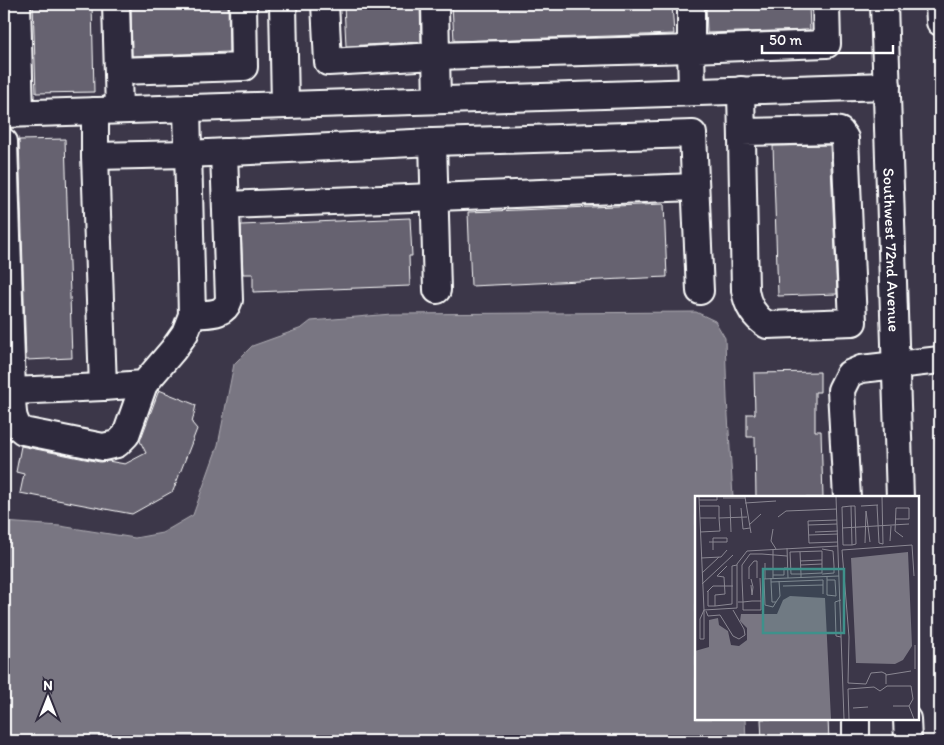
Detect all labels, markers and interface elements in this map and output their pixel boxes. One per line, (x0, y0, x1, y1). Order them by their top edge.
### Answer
scale bar (762, 22, 893, 54)
text: 50 m (769, 31, 802, 49)
street label: Southwest 72nd Avenue (879, 167, 904, 333)
inset map (695, 496, 919, 720)
north arrow (22, 672, 72, 722)
text: N (43, 677, 53, 694)

